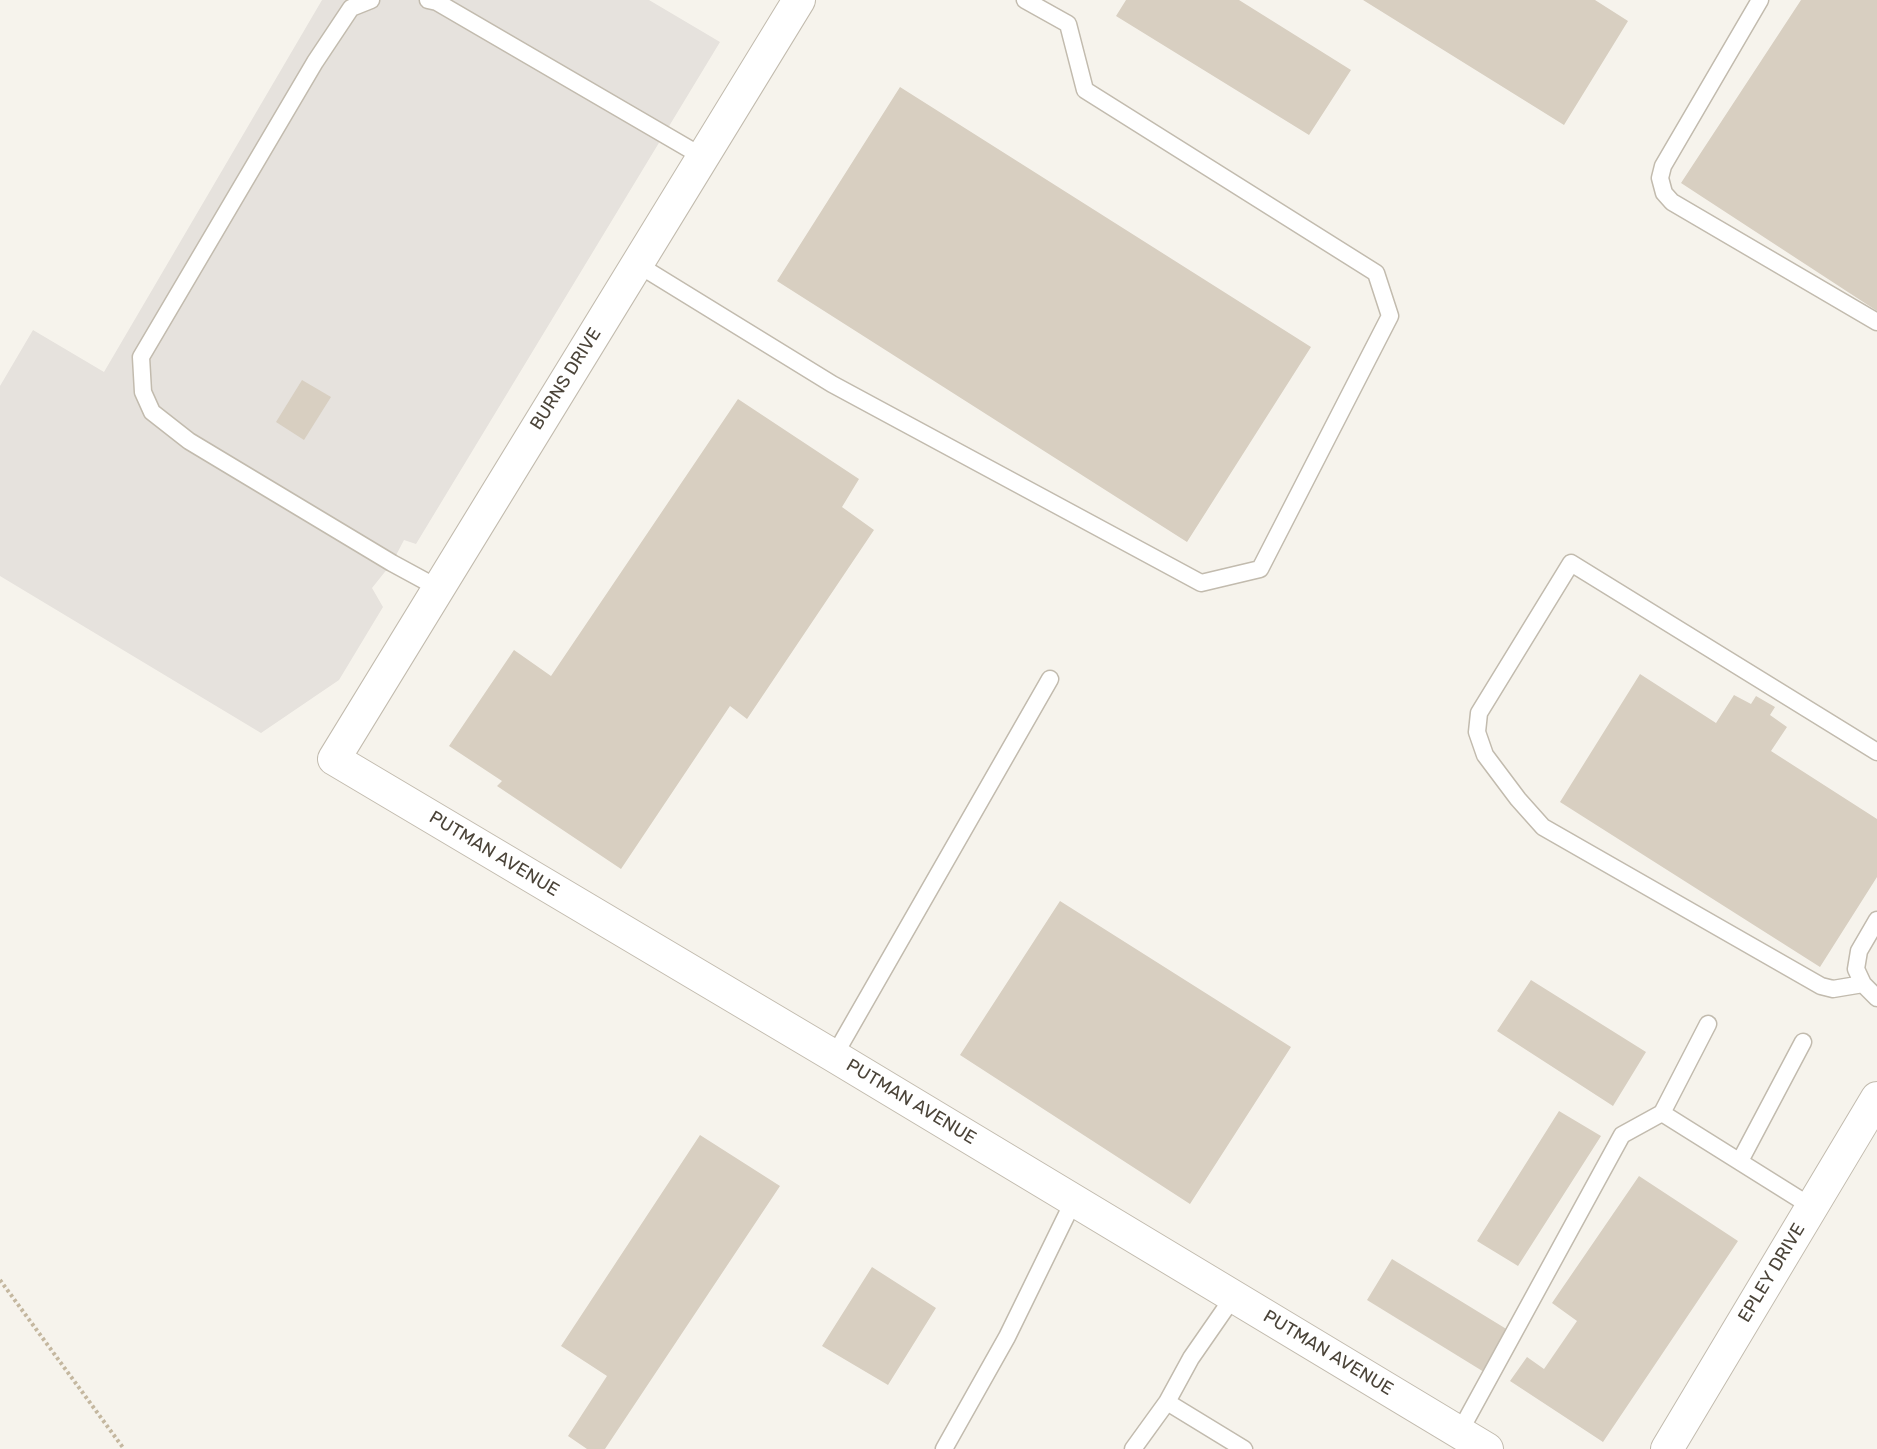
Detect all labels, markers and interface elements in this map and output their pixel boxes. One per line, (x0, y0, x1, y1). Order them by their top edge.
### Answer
street label: BURNS DRIVE (526, 324, 606, 434)
street label: PUTMAN AVENUE (425, 807, 563, 901)
street label: PUTMAN AVENUE (842, 1055, 980, 1149)
street label: EPLEY DRIVE (1734, 1220, 1810, 1326)
street label: PUTMAN AVENUE (1259, 1306, 1397, 1400)

